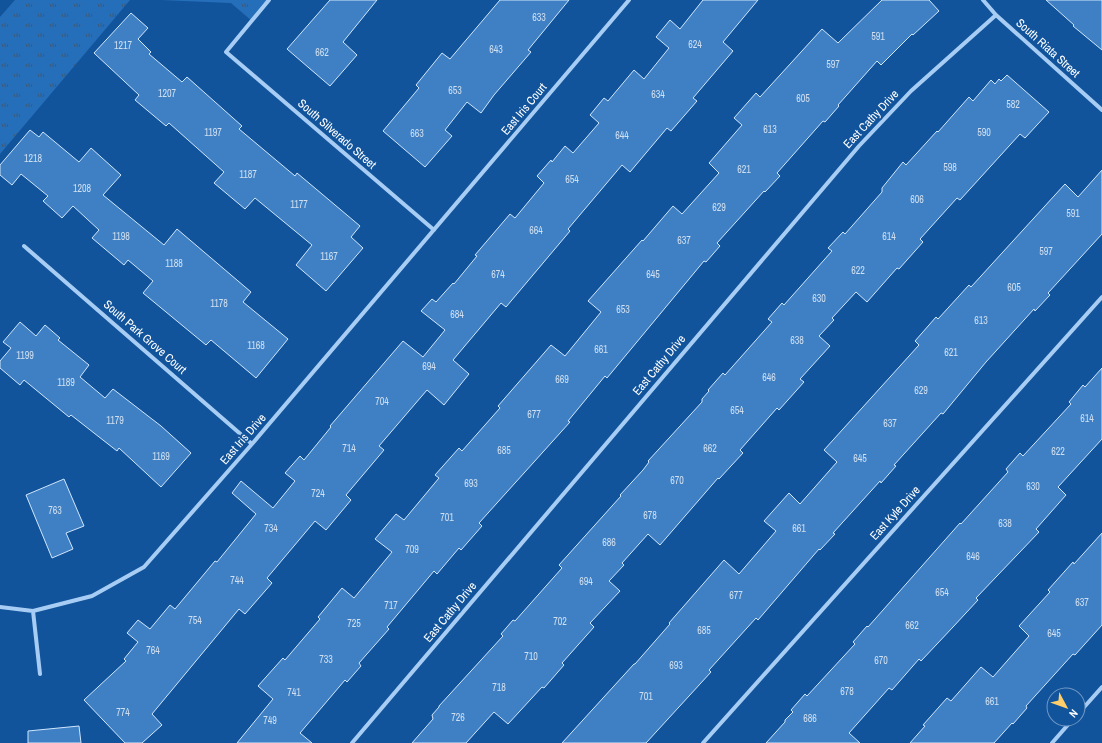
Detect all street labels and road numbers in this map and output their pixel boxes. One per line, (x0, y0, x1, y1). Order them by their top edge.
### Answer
street label: South Riata Street (1013, 15, 1084, 81)
street label: East Iris Court (498, 80, 551, 138)
street label: East Cathy Drive (840, 86, 902, 152)
street label: South Silverado Street (294, 95, 380, 173)
street label: South Park Grove Court (100, 297, 190, 378)
street label: East Cathy Drive (629, 331, 689, 399)
street label: East Iris Drive (217, 410, 269, 468)
street label: East Kyle Drive (866, 482, 924, 544)
street label: East Cathy Drive (420, 578, 480, 646)

